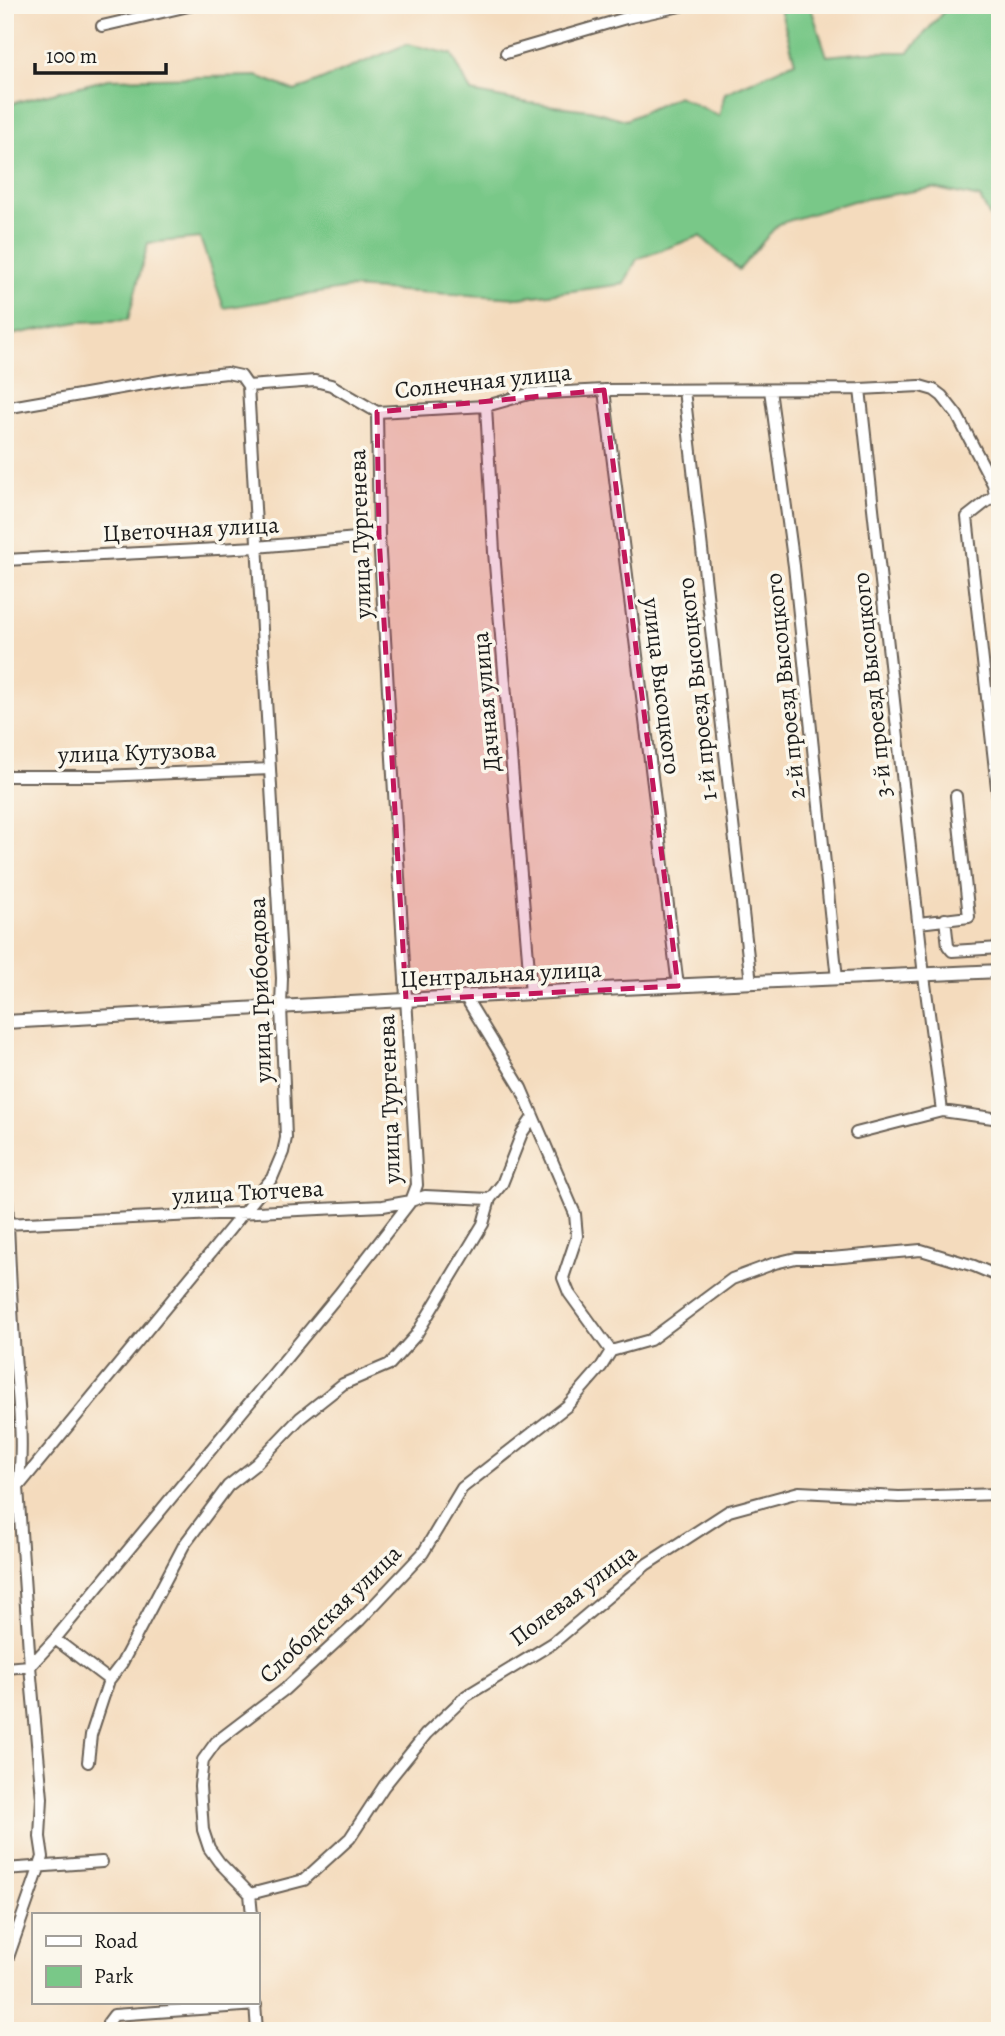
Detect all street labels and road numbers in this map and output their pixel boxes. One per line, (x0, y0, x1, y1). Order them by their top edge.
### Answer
street label: Солнечная улица (393, 356, 573, 406)
street label: улица Тургенева (341, 449, 379, 620)
street label: Цветочная улица (102, 508, 280, 550)
street label: 2-й проезд Высоцкого (757, 571, 813, 801)
street label: 3-й проезд Высоцкого (844, 571, 900, 799)
street label: 1-й проезд Высоцкого (669, 576, 725, 802)
street label: улица Высоцкого (635, 595, 689, 776)
street label: Дачная улица (464, 631, 508, 773)
street label: улица Кутузова (57, 733, 216, 771)
street label: улица Грибоедова (241, 897, 279, 1084)
street label: Центральная улица (400, 953, 602, 995)
street label: улица Тургенева (370, 1014, 408, 1185)
street label: улица Тютчева (170, 1172, 325, 1212)
street label: Полевая улица (503, 1537, 643, 1653)
street label: Слободская улица (252, 1538, 408, 1690)

